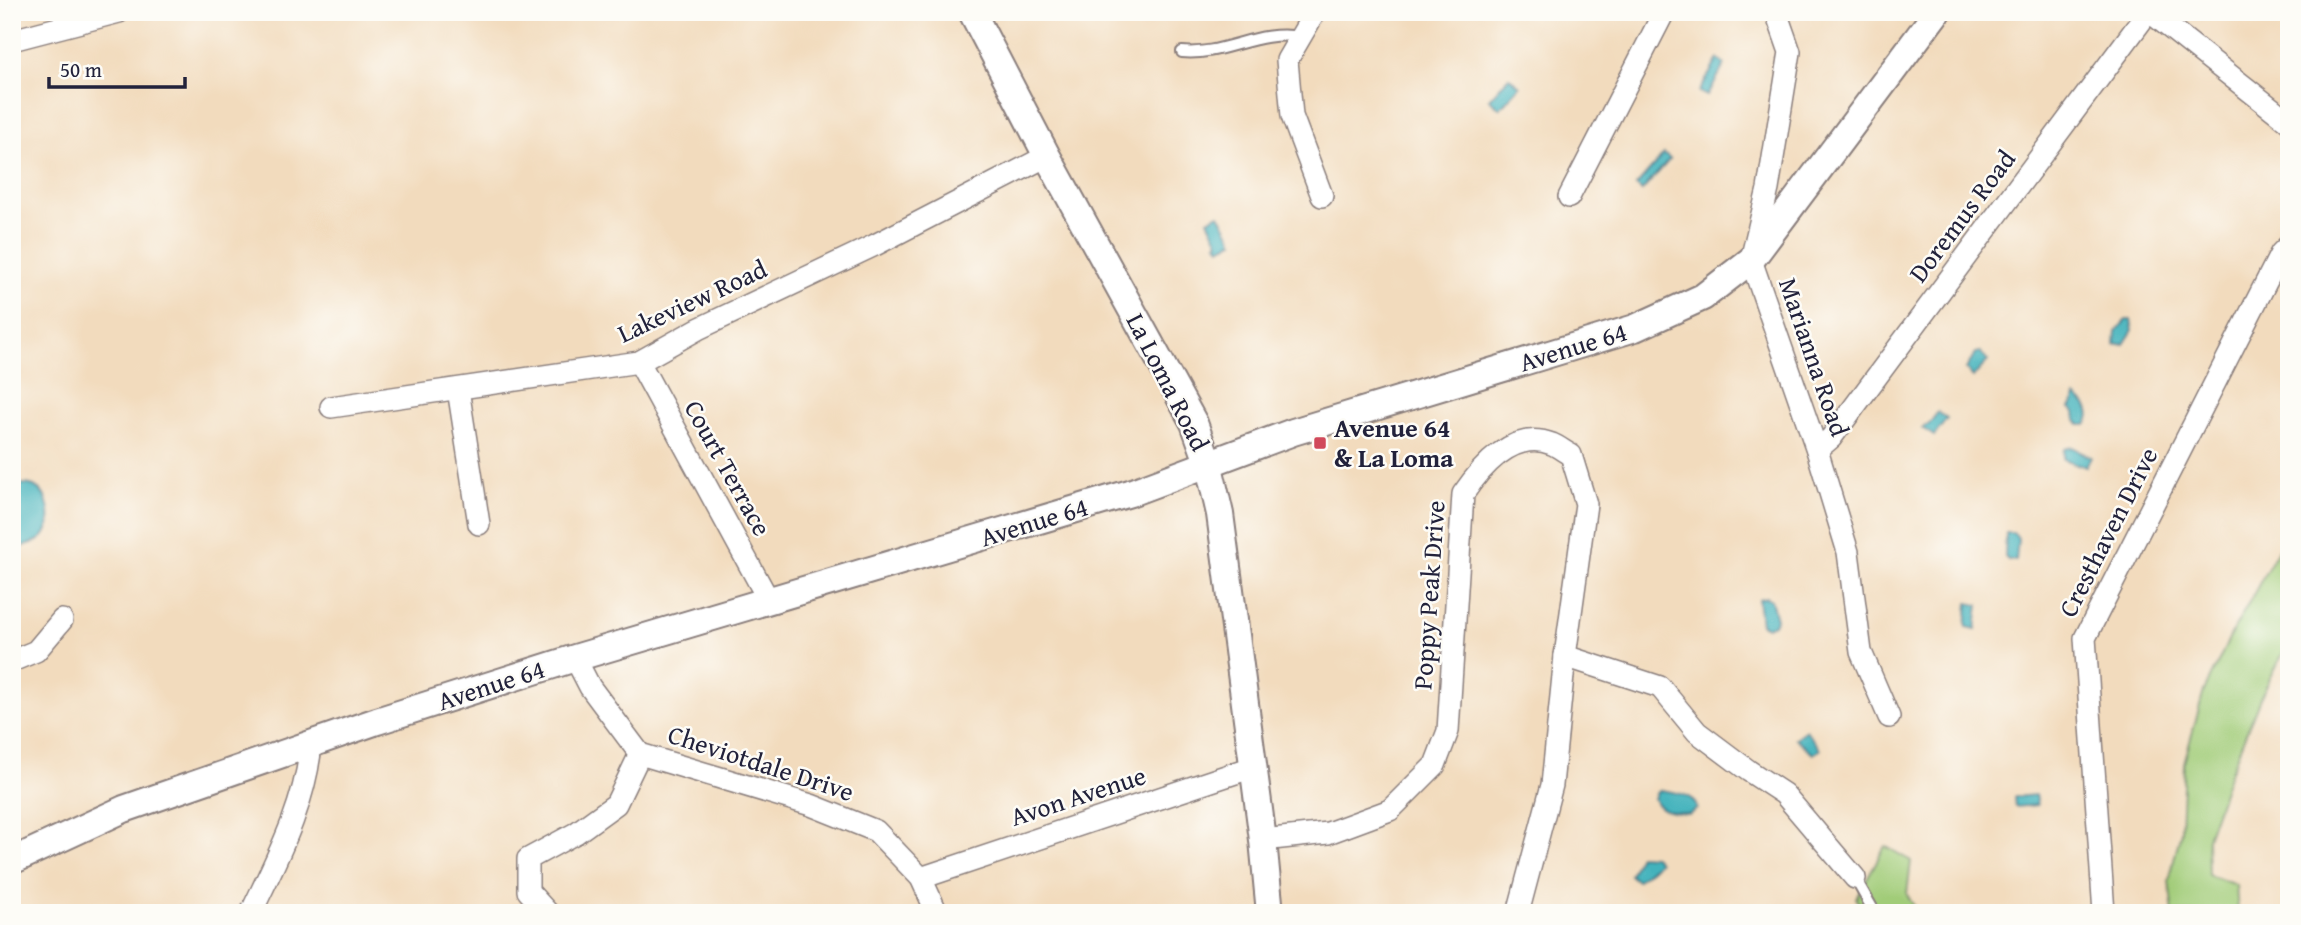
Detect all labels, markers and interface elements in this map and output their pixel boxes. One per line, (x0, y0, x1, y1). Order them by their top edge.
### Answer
scale bar (49, 46, 186, 90)
text: 50 m (60, 54, 102, 85)
street label: Doremus Road (1899, 141, 2025, 290)
street label: Lakeview Road (611, 249, 773, 352)
street label: Marianna Road (1769, 272, 1860, 442)
street label: La Loma Road (1117, 306, 1220, 458)
street label: Avenue 64 (1514, 312, 1631, 381)
street label: Court Terrace (675, 393, 782, 543)
place label: Avenue 64 & La Loma (1334, 408, 1454, 477)
marker: Avenue 64 & La Loma (1312, 435, 1328, 451)
street label: Cresthaven Drive (2048, 440, 2167, 623)
street label: Avenue 64 (975, 487, 1092, 556)
street label: Poppy Peak Drive (1402, 499, 1455, 691)
street label: Avenue 64 (432, 649, 549, 720)
street label: Cheviotdale Drive (663, 714, 859, 811)
street label: Avon Avenue (1005, 755, 1151, 836)

